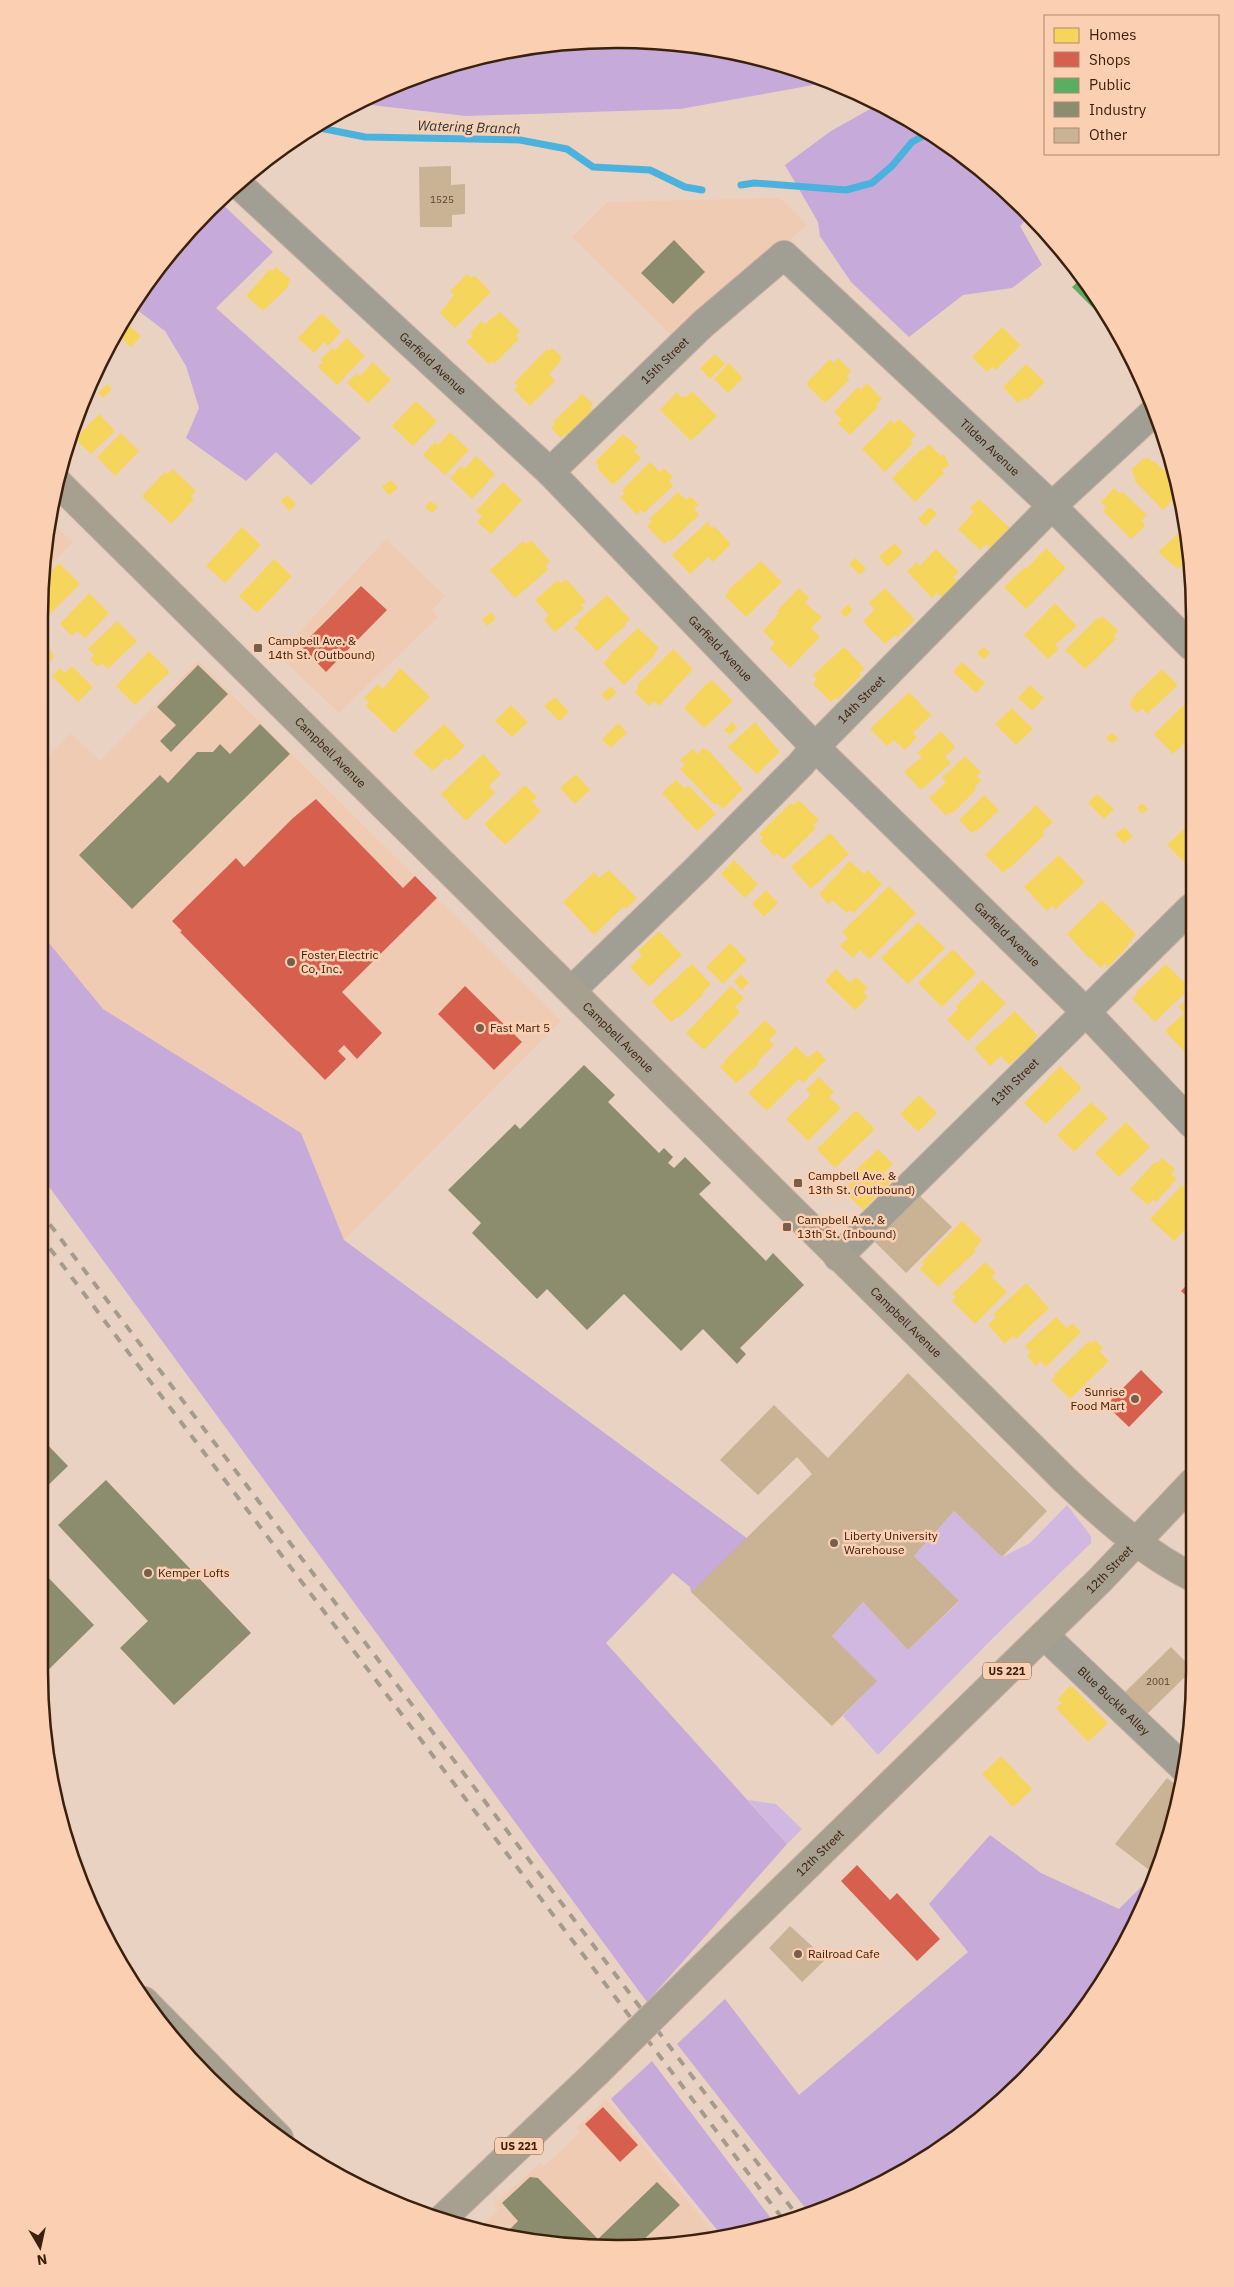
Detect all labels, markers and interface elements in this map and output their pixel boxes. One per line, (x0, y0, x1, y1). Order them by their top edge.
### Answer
legend (1044, 15, 1219, 155)
text: Homes (1089, 25, 1137, 44)
text: Shops (1089, 50, 1131, 69)
text: Public (1089, 75, 1131, 94)
text: Industry (1089, 100, 1147, 119)
water label: Watering Branch (417, 116, 521, 138)
text: Other (1089, 125, 1128, 144)
house number: 1525 (430, 193, 454, 206)
street label: Garfield Avenue (396, 329, 470, 398)
street label: 15th Street (637, 334, 692, 387)
street label: Tilden Avenue (957, 416, 1023, 479)
street label: Garfield Avenue (685, 612, 756, 685)
place label: Campbell Ave. & 14th St. (Outbound) (268, 633, 375, 662)
marker: Campbell Ave. & 14th St. (Outbound) (252, 642, 264, 654)
street label: 14th Street (834, 672, 888, 727)
street label: Campbell Avenue (292, 714, 370, 791)
street label: Garfield Avenue (971, 899, 1044, 970)
place label: Foster Electric Co, Inc. (301, 947, 378, 976)
marker: Foster Electric Co, Inc. (285, 956, 297, 968)
street label: Campbell Avenue (580, 999, 658, 1076)
place label: Fast Mart 5 (490, 1020, 550, 1035)
marker: Fast Mart 5 (474, 1022, 486, 1034)
street label: 13th Street (988, 1055, 1042, 1108)
place label: Campbell Ave. & 13th St. (Outbound) (808, 1168, 915, 1197)
marker: Campbell Ave. & 13th St. (Outbound) (792, 1177, 804, 1189)
place label: Campbell Ave. & 13th St. (Inbound) (797, 1212, 896, 1241)
marker: Campbell Ave. & 13th St. (Inbound) (781, 1221, 793, 1233)
street label: Campbell Avenue (867, 1284, 945, 1361)
place label: Sunrise Food Mart (1071, 1384, 1125, 1413)
marker: Sunrise Food Mart (1129, 1393, 1141, 1405)
place label: Liberty University Warehouse (844, 1528, 938, 1557)
marker: Liberty University Warehouse (828, 1537, 840, 1549)
street label: 12th Street (1083, 1542, 1136, 1597)
place label: Kemper Lofts (158, 1565, 230, 1580)
marker: Kemper Lofts (142, 1567, 154, 1579)
road number: US 221 (983, 1662, 1031, 1680)
street label: Blue Buckle Alley (1075, 1663, 1153, 1739)
house number: 2001 (1146, 1675, 1170, 1688)
street label: 12th Street (793, 1826, 847, 1879)
place label: Railroad Cafe (808, 1946, 880, 1961)
marker: Railroad Cafe (792, 1948, 804, 1960)
road number: US 221 (495, 2138, 543, 2154)
north arrow (15, 2222, 65, 2272)
text: N (36, 2250, 48, 2270)

